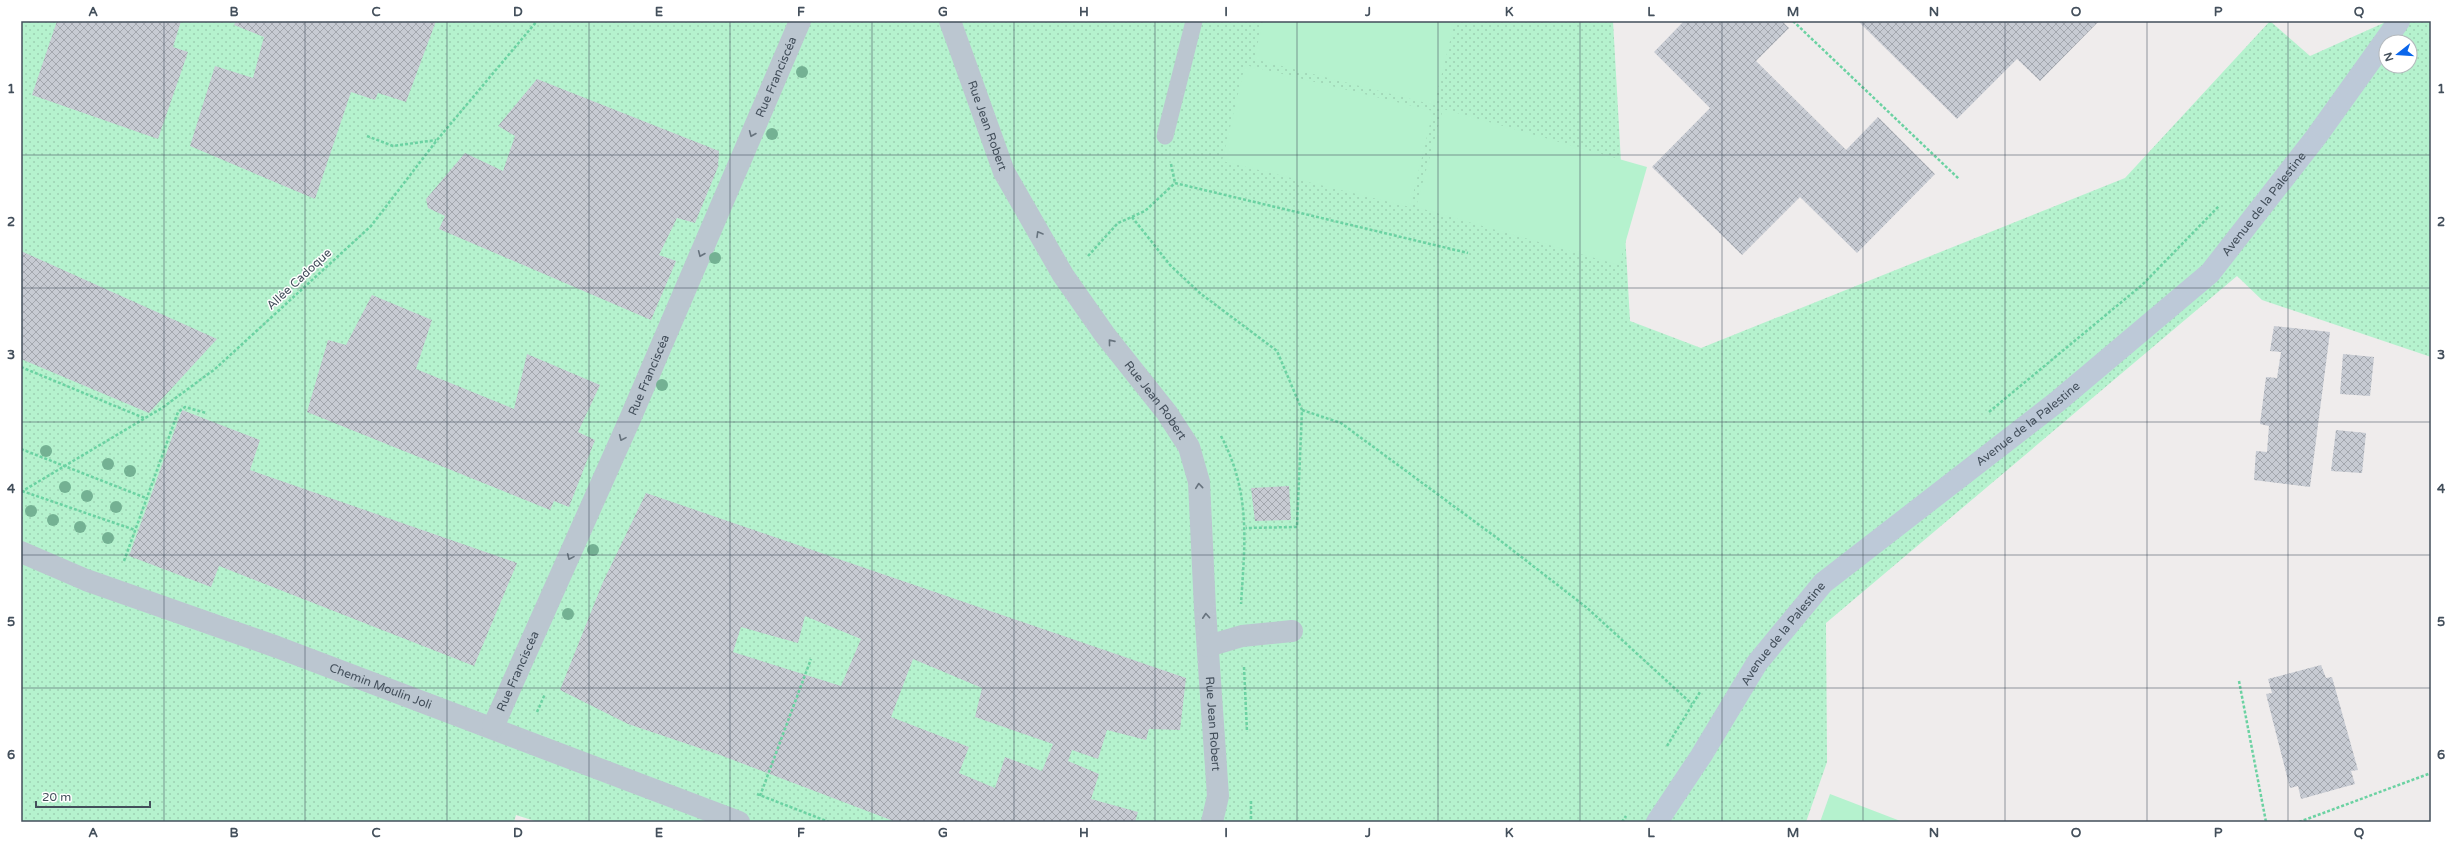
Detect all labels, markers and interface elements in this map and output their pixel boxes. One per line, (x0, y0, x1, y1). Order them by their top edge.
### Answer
text: A (88, 4, 98, 20)
text: B (229, 4, 239, 20)
text: C (371, 4, 381, 20)
text: D (513, 4, 523, 20)
text: E (655, 4, 663, 20)
text: F (797, 4, 805, 20)
text: G (938, 4, 948, 20)
text: H (1079, 4, 1089, 20)
text: I (1224, 4, 1228, 20)
text: J (1364, 4, 1371, 20)
text: K (1505, 4, 1514, 20)
text: L (1647, 4, 1655, 20)
text: M (1787, 4, 1799, 20)
text: N (1929, 4, 1939, 20)
text: O (2071, 4, 2082, 20)
text: P (2214, 4, 2223, 20)
text: Q (2354, 4, 2365, 20)
street label: Rue Franciscéa (753, 34, 800, 120)
north arrow (2378, 34, 2418, 74)
text: N (2381, 51, 2396, 63)
street label: Rue Jean Robert (965, 79, 1010, 173)
text: 1 (7, 81, 15, 97)
text: 1 (2437, 81, 2445, 97)
one-way arrow (748, 130, 756, 137)
street label: Avenue de la Palestine (2219, 149, 2309, 259)
text: 2 (7, 214, 15, 230)
text: 2 (2437, 214, 2445, 230)
one-way arrow (1036, 231, 1044, 238)
street label: Allée Cadoque (264, 245, 334, 312)
one-way arrow (698, 249, 706, 257)
street label: Rue Franciscéa (625, 332, 672, 417)
one-way arrow (1108, 339, 1115, 346)
text: 3 (7, 347, 15, 363)
text: 3 (2437, 347, 2445, 363)
street label: Rue Jean Robert (1121, 358, 1190, 443)
street label: Avenue de la Palestine (1973, 379, 2083, 469)
one-way arrow (619, 434, 627, 441)
text: 4 (7, 481, 16, 497)
text: 4 (2437, 481, 2446, 497)
one-way arrow (1195, 483, 1204, 489)
one-way arrow (567, 552, 575, 560)
street label: Avenue de la Palestine (1738, 579, 1828, 688)
one-way arrow (1201, 613, 1210, 619)
text: 5 (7, 614, 15, 630)
text: 5 (2437, 614, 2445, 630)
street label: Rue Franciscéa (494, 629, 542, 714)
street label: Chemin Moulin Joli (328, 661, 434, 712)
street label: Rue Jean Robert (1203, 676, 1223, 772)
text: 6 (7, 747, 15, 763)
text: 6 (2437, 747, 2445, 763)
scale bar (36, 783, 150, 809)
text: 20 m (42, 790, 71, 804)
text: A (88, 825, 98, 841)
text: B (229, 825, 239, 841)
text: C (371, 825, 381, 841)
text: D (513, 825, 523, 841)
text: E (655, 825, 663, 841)
text: F (797, 825, 805, 841)
text: G (938, 825, 948, 841)
text: H (1079, 825, 1089, 841)
text: I (1224, 825, 1228, 841)
text: J (1364, 825, 1371, 841)
text: K (1505, 825, 1514, 841)
text: L (1647, 825, 1655, 841)
text: M (1787, 825, 1799, 841)
text: N (1929, 825, 1939, 841)
text: O (2071, 825, 2082, 841)
text: P (2214, 825, 2223, 841)
text: Q (2354, 825, 2365, 841)

